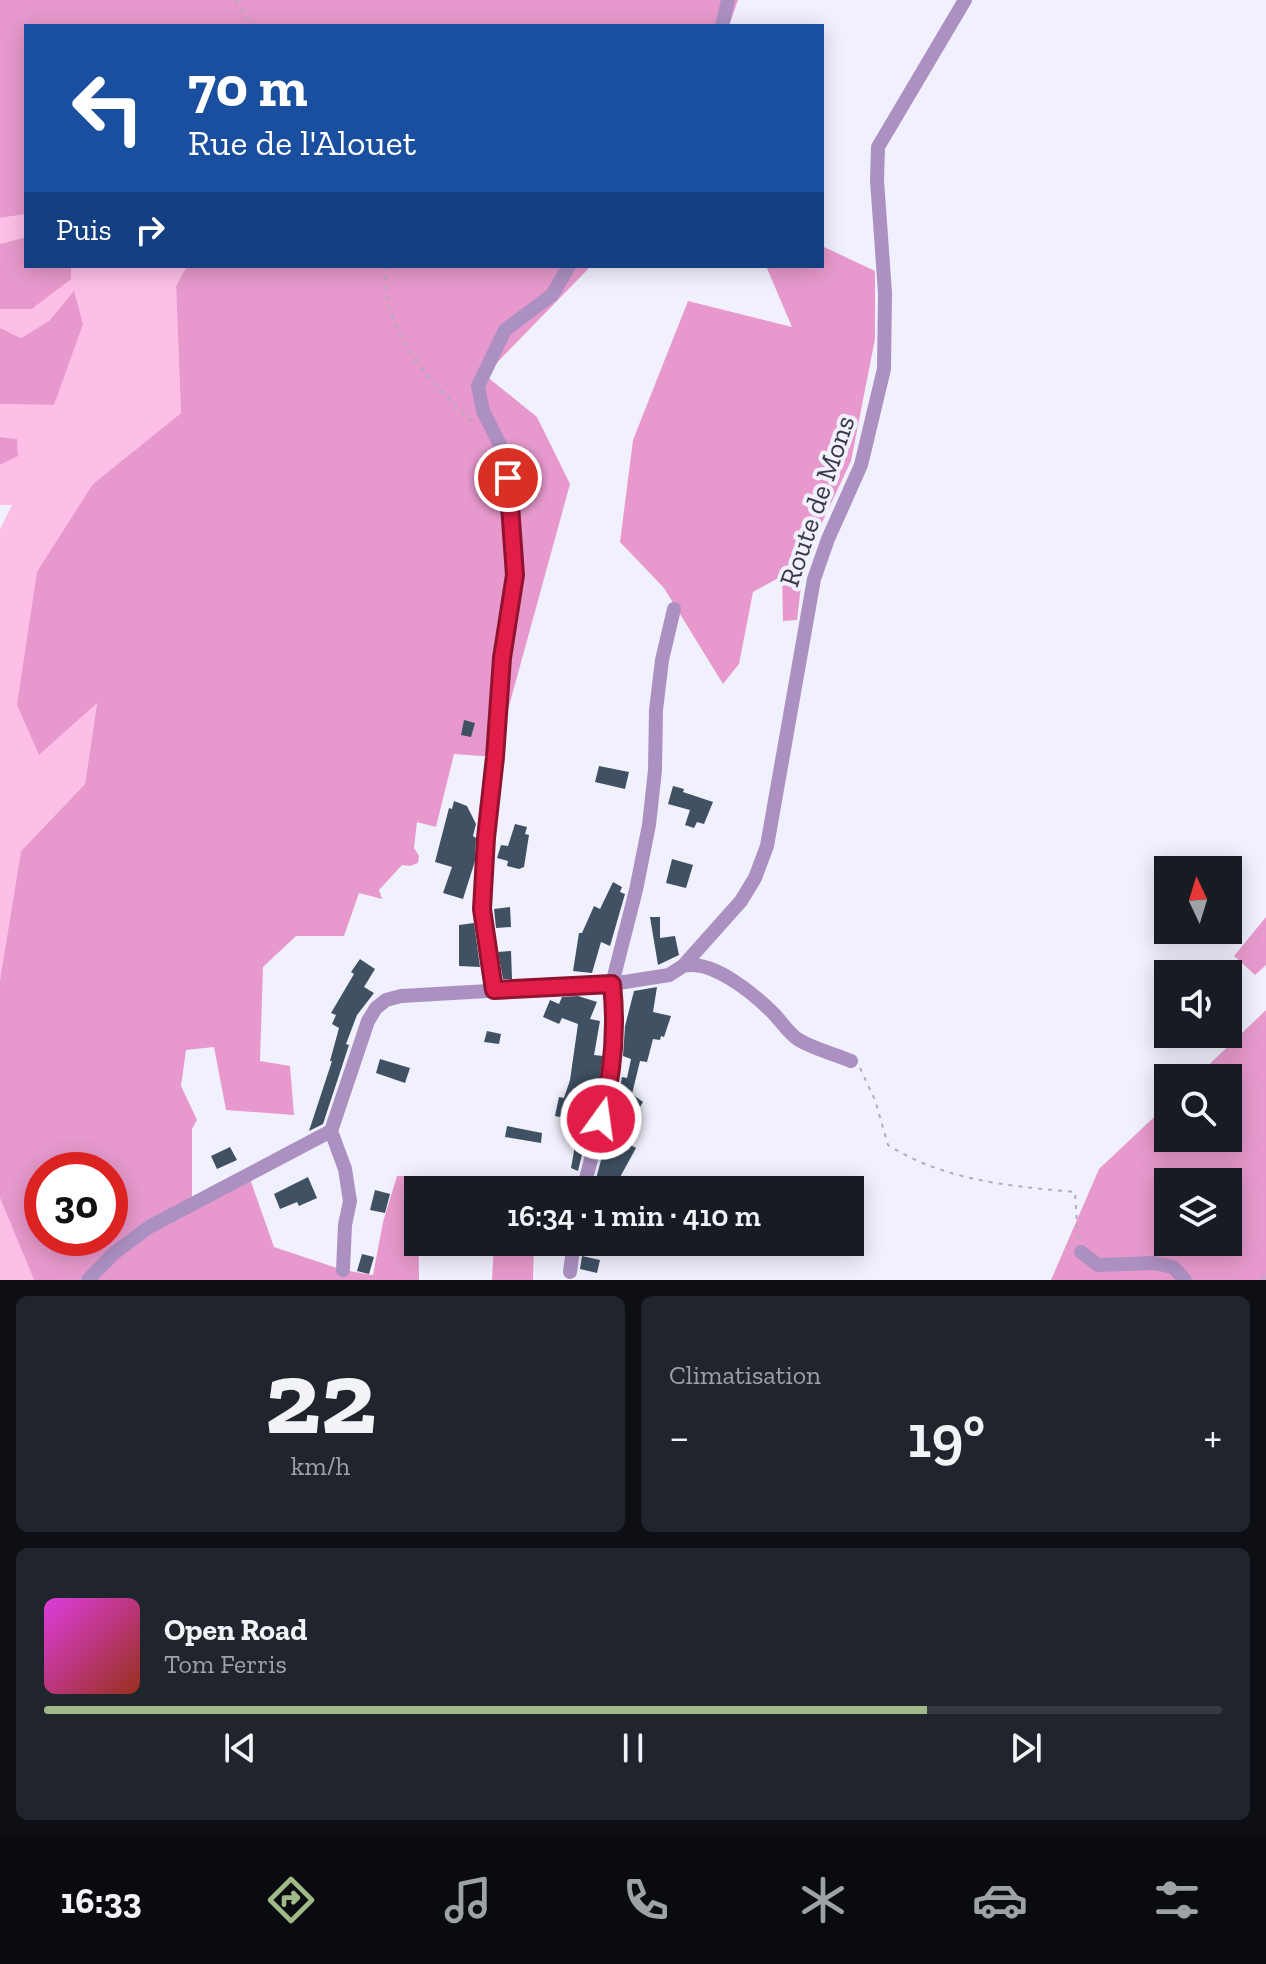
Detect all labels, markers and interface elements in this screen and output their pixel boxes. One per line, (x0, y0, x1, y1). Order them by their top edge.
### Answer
text: 70 m (188, 53, 308, 120)
icon: left (56, 56, 160, 160)
text: Rue de l'Alouet (188, 121, 416, 164)
icon: right (128, 208, 172, 252)
text: Puis (56, 212, 112, 248)
street label: Route de Mons (772, 411, 862, 591)
pin (474, 444, 542, 512)
icon: arrive (486, 456, 530, 500)
north arrow (1154, 856, 1242, 944)
map controls (1154, 856, 1242, 1256)
button: sound (1154, 960, 1242, 1048)
button: search (1154, 1064, 1242, 1152)
position arrow (559, 1077, 643, 1161)
speed limit sign: 30 (24, 1152, 128, 1256)
button: layers (1154, 1168, 1242, 1256)
text: 16:34 · 1 min · 410 m (507, 1198, 761, 1234)
text: 22 (265, 1335, 376, 1460)
text: Climatisation (669, 1359, 821, 1391)
text: 19° (908, 1400, 985, 1472)
text: − (669, 1410, 690, 1463)
text: + (1203, 1410, 1222, 1463)
text: km/h (291, 1450, 350, 1482)
text: Open Road (164, 1612, 307, 1648)
text: Tom Ferris (164, 1648, 287, 1680)
icon: previous (218, 1726, 262, 1770)
icon: pause (611, 1726, 655, 1770)
icon: next (1004, 1726, 1048, 1770)
icon: directions (263, 1872, 319, 1928)
icon: music (440, 1872, 496, 1928)
icon: phone (618, 1872, 674, 1928)
icon: climate (795, 1872, 851, 1928)
icon: car (972, 1872, 1028, 1928)
icon: filters (1149, 1872, 1205, 1928)
text: 16:33 (61, 1879, 142, 1922)

